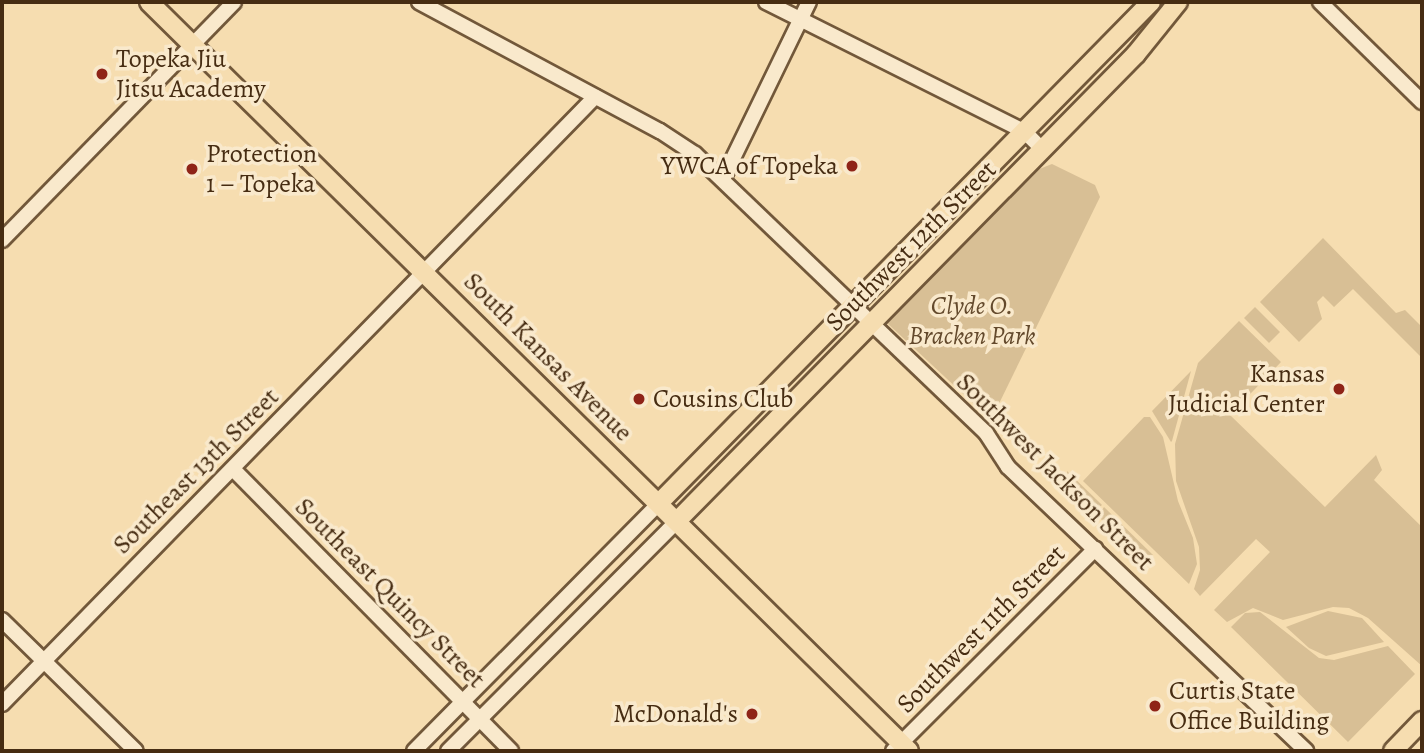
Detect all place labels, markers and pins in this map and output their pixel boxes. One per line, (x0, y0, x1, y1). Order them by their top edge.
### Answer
place label: Topeka Jiu Jitsu Academy (116, 43, 266, 104)
marker: Topeka Jiu Jitsu Academy (94, 66, 110, 82)
place label: Protection 1 – Topeka (206, 138, 317, 200)
place label: YWCA of Topeka (661, 150, 838, 182)
marker: YWCA of Topeka (844, 158, 860, 174)
marker: Protection 1 – Topeka (184, 161, 200, 177)
place label: Kansas Judicial Center (1168, 358, 1325, 420)
marker: Kansas Judicial Center (1331, 381, 1347, 397)
place label: Cousins Club (653, 383, 793, 415)
marker: Cousins Club (631, 391, 647, 407)
place label: Curtis State Office Building (1169, 675, 1329, 736)
place label: McDonald's (613, 698, 738, 730)
marker: Curtis State Office Building (1147, 698, 1163, 714)
marker: McDonald's (744, 706, 760, 722)

